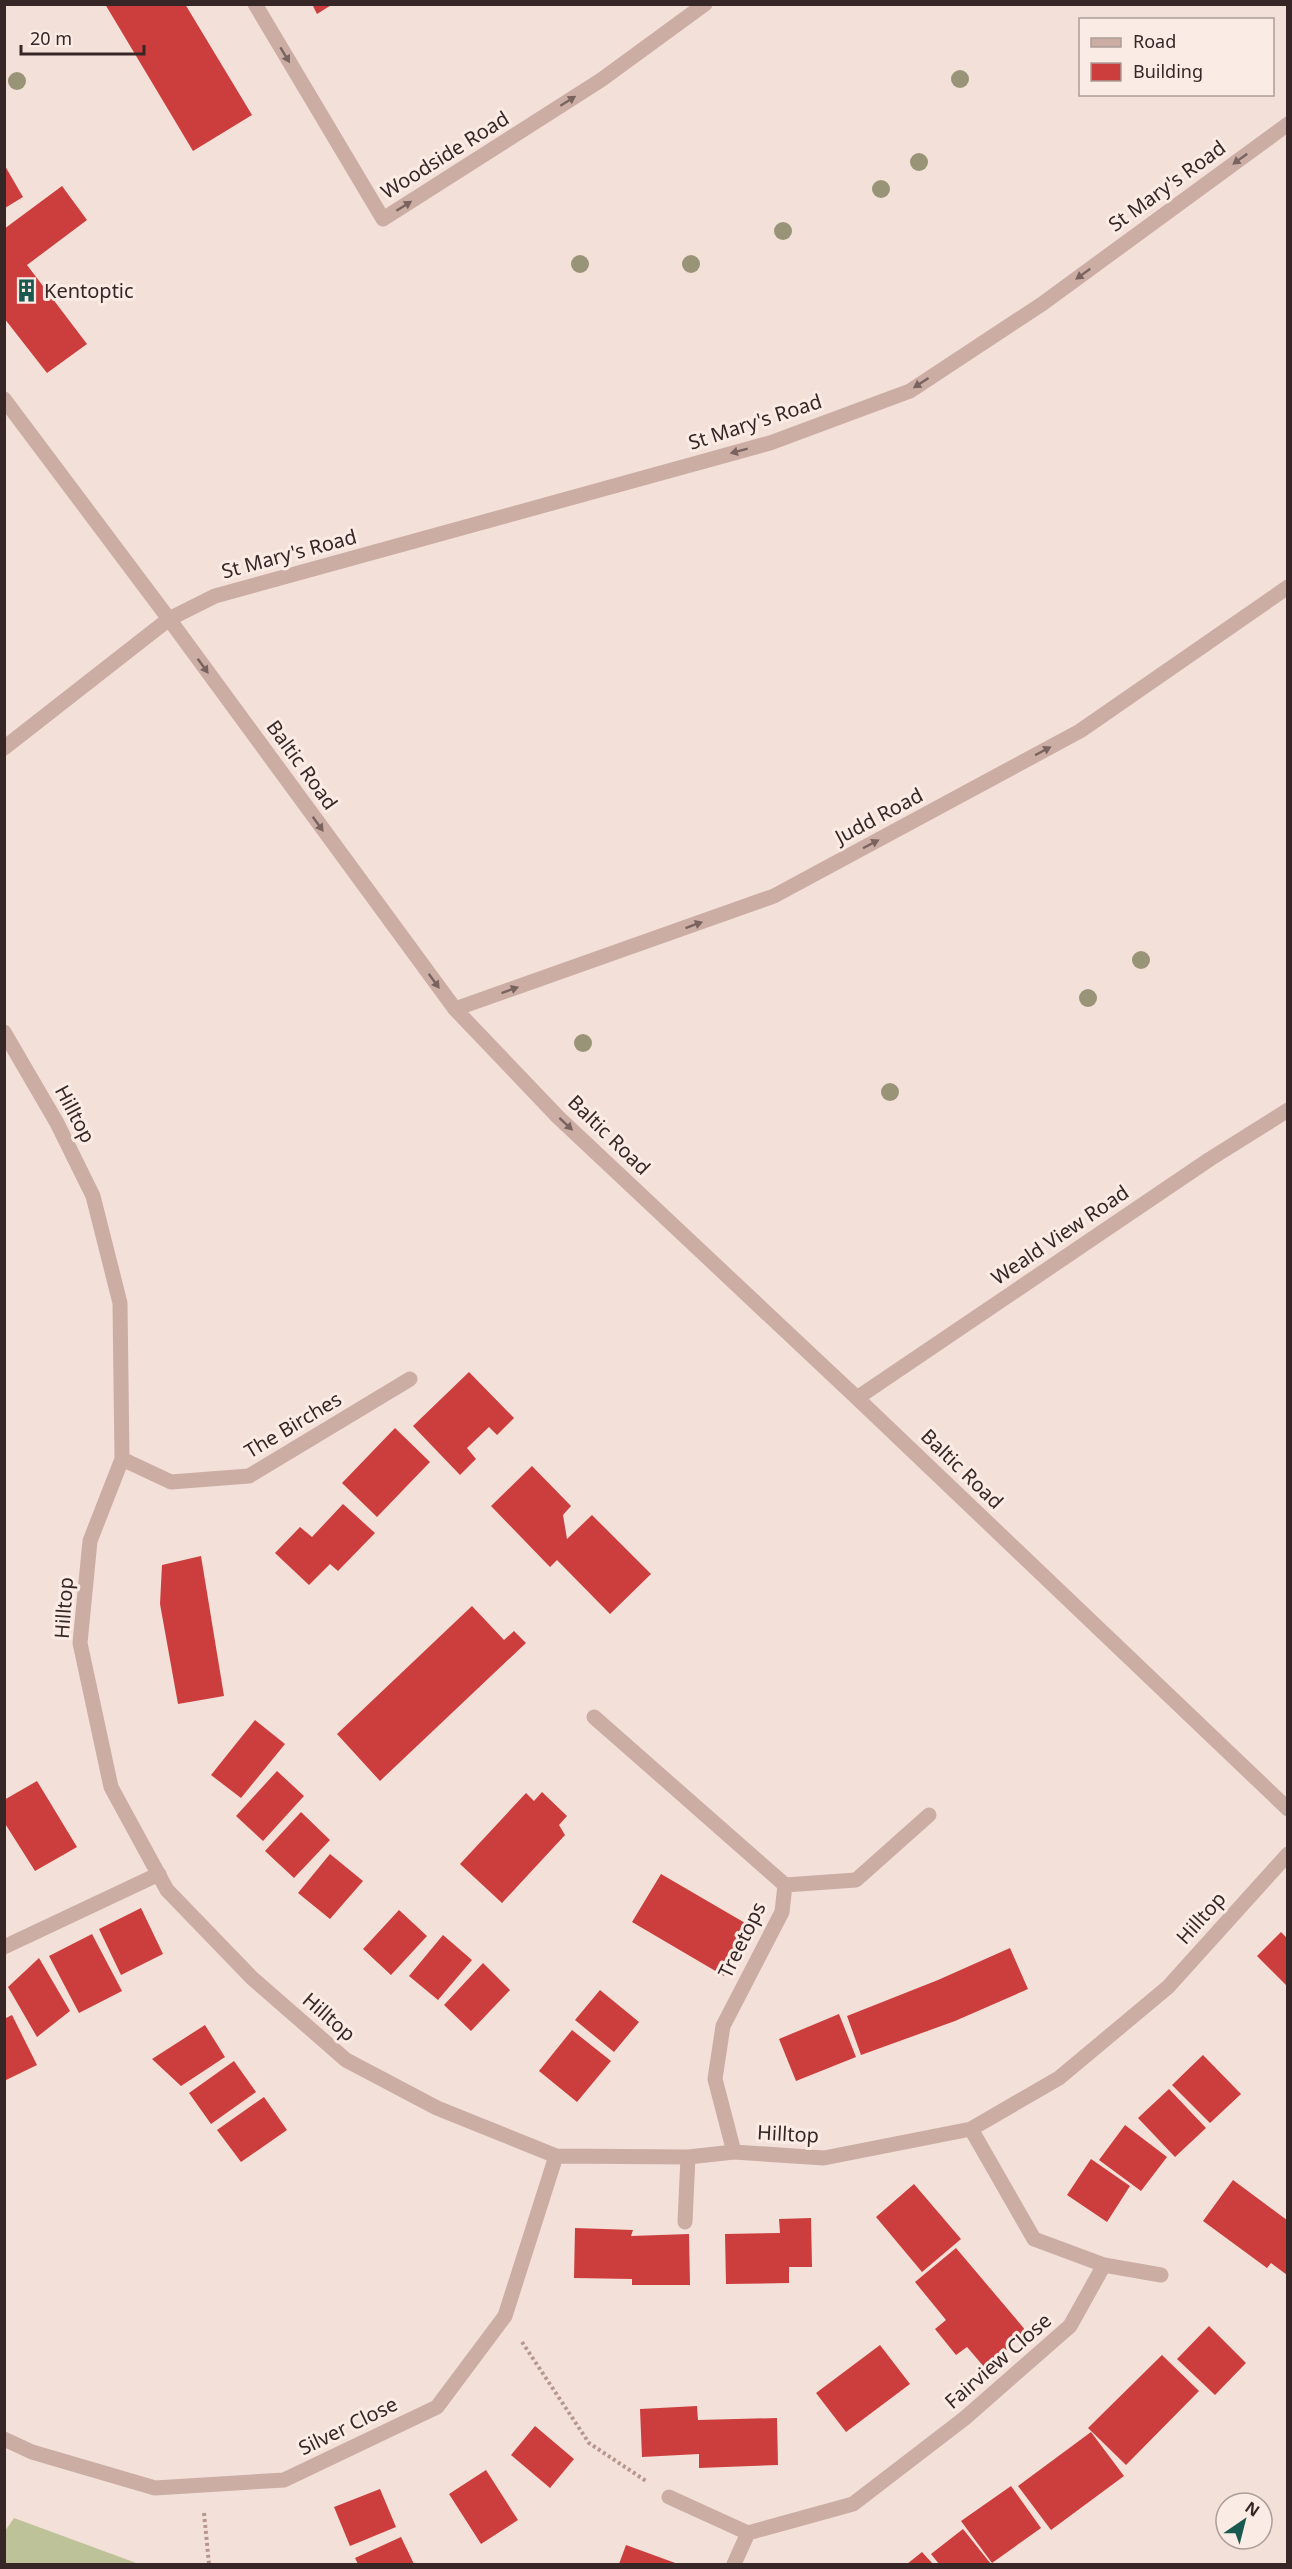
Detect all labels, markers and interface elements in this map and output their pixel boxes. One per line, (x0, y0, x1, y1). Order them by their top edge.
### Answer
scale bar (21, 18, 144, 56)
legend (1079, 18, 1274, 96)
text: 20 m (30, 26, 72, 50)
text: Road (1133, 29, 1176, 53)
one-way arrow (280, 47, 290, 64)
text: Building (1133, 59, 1203, 83)
one-way arrow (560, 96, 576, 107)
street label: Woodside Road (376, 104, 514, 205)
street label: St Mary's Road (1103, 134, 1231, 237)
one-way arrow (1233, 152, 1248, 164)
one-way arrow (395, 200, 411, 212)
one-way arrow (1075, 267, 1090, 279)
place label: Kentoptic (44, 277, 134, 304)
building icon: Kentoptic (13, 278, 39, 304)
one-way arrow (914, 377, 930, 389)
street label: St Mary's Road (685, 387, 825, 456)
one-way arrow (730, 447, 748, 456)
street label: St Mary's Road (218, 523, 359, 585)
one-way arrow (197, 658, 209, 673)
street label: Baltic Road (261, 714, 344, 815)
one-way arrow (1034, 746, 1051, 756)
street label: Judd Road (828, 781, 927, 851)
one-way arrow (312, 815, 324, 831)
one-way arrow (863, 839, 880, 849)
one-way arrow (685, 919, 703, 929)
one-way arrow (428, 972, 440, 988)
one-way arrow (501, 984, 519, 994)
street label: Hilltop (49, 1080, 102, 1147)
street label: Baltic Road (562, 1089, 656, 1181)
one-way arrow (558, 1117, 573, 1131)
street label: Weald View Road (986, 1179, 1134, 1291)
street label: The Birches (239, 1385, 346, 1464)
street label: Baltic Road (915, 1423, 1009, 1515)
street label: Hilltop (48, 1576, 79, 1640)
street label: Hilltop (1170, 1886, 1231, 1950)
street label: Treetops (711, 1897, 772, 1982)
street label: Hilltop (297, 1986, 362, 2047)
street label: Hilltop (756, 2118, 820, 2149)
street label: Fairview Close (939, 2307, 1057, 2414)
street label: Silver Close (294, 2390, 402, 2461)
north arrow (1214, 2491, 1274, 2551)
text: N (1241, 2496, 1264, 2521)

